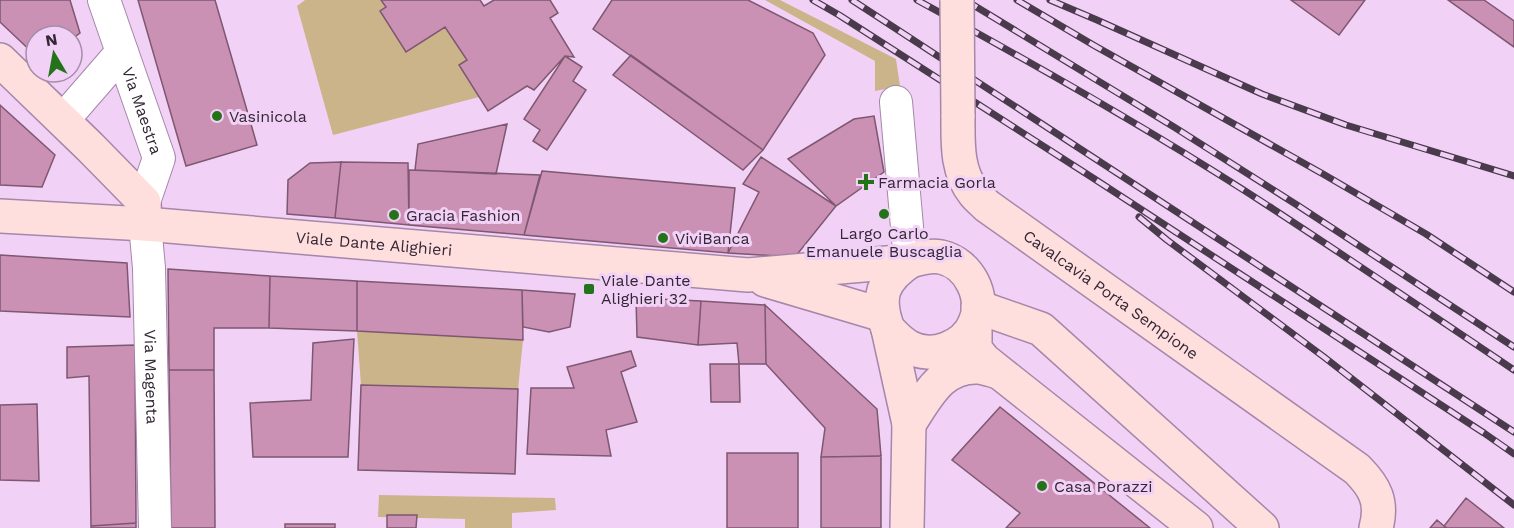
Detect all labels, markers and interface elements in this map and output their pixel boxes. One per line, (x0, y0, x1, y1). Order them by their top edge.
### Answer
north arrow (24, 24, 84, 84)
text: N (44, 29, 59, 50)
street label: Via Maestra (118, 64, 166, 157)
place label: Vasinicola (229, 107, 307, 126)
marker: Vasinicola (210, 109, 224, 123)
place label: Farmacia Gorla (878, 173, 996, 192)
marker: Farmacia Gorla (859, 175, 873, 189)
place label: Gracia Fashion (406, 206, 520, 225)
marker: Largo Carlo Emanuele Buscaglia (877, 207, 891, 221)
marker: Gracia Fashion (387, 208, 401, 222)
place label: Largo Carlo Emanuele Buscaglia (806, 224, 962, 261)
street label: Cavalcavia Porta Sempione (1020, 226, 1202, 363)
street label: Viale Dante Alighieri (295, 228, 453, 260)
place label: ViviBanca (675, 229, 750, 248)
marker: ViviBanca (656, 231, 670, 245)
place label: Viale Dante Alighieri 32 (601, 271, 691, 308)
marker: Viale Dante Alighieri 32 (582, 282, 596, 296)
street label: Via Magenta (140, 329, 162, 424)
place label: Casa Porazzi (1054, 477, 1153, 496)
marker: Casa Porazzi (1035, 479, 1049, 493)

